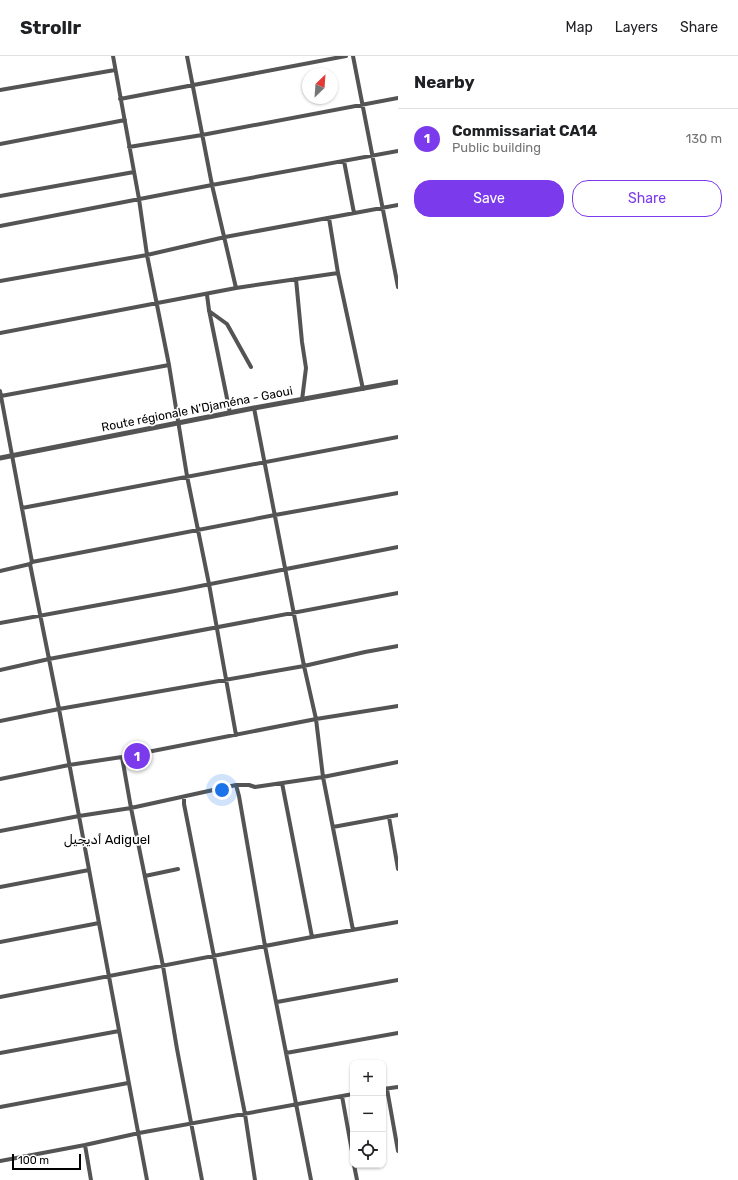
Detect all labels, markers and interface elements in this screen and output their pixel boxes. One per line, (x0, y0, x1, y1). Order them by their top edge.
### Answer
text: Strollr (20, 16, 81, 39)
text: Map (566, 19, 593, 36)
text: Layers (615, 19, 658, 36)
text: Share (680, 19, 718, 36)
north arrow (302, 68, 338, 104)
text: Nearby (414, 72, 475, 92)
text: Commissariat CA14 (452, 122, 597, 140)
text: 1 (424, 131, 430, 146)
text: 130 m (686, 131, 722, 146)
text: Public building (452, 140, 541, 155)
button: Save (414, 180, 564, 217)
button: Share (572, 180, 722, 217)
street label: Route régionale N'Djaména - Gaoui (100, 384, 294, 434)
pin: 1 (124, 741, 150, 771)
your location (212, 780, 232, 800)
district label: أديجيل Adiguel (64, 832, 150, 848)
map controls (350, 1060, 386, 1168)
button: + (350, 1060, 386, 1096)
button: − (350, 1096, 386, 1132)
button: locate (350, 1132, 386, 1168)
scale bar (12, 1152, 81, 1171)
text: 100 m (18, 1154, 49, 1167)

